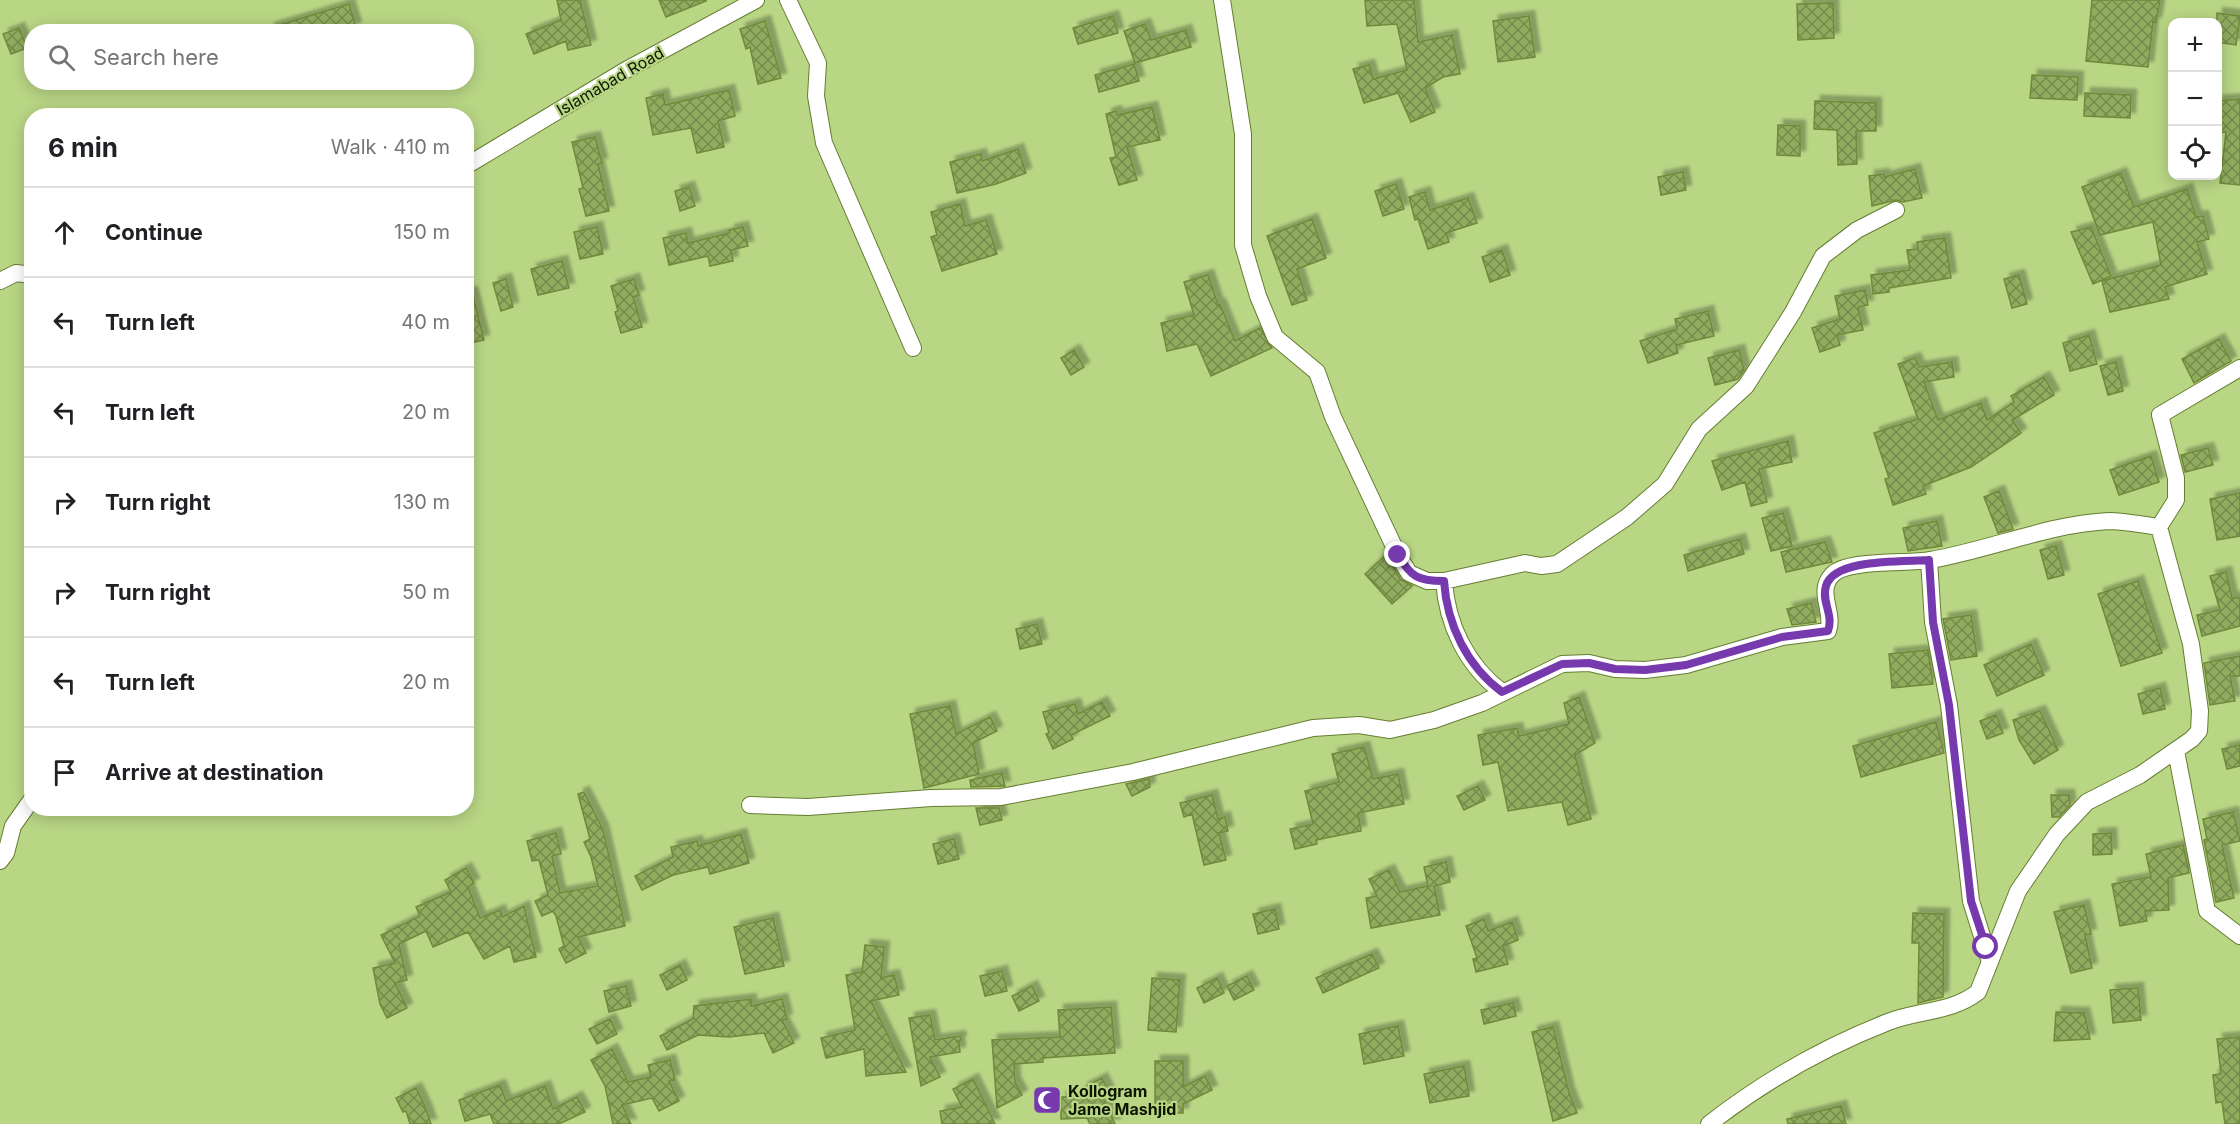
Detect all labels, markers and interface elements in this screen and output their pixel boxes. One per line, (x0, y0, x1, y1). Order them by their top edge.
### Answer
map controls (2168, 18, 2222, 180)
button: + (2168, 18, 2222, 72)
search box (24, 24, 474, 90)
icon: search (45, 41, 78, 74)
street label: Islamabad Road (553, 42, 667, 120)
text: Search here (93, 44, 219, 70)
button: − (2168, 72, 2222, 126)
button: locate (2168, 126, 2222, 180)
text: 6 min (48, 132, 118, 163)
text: Walk · 410 m (331, 135, 450, 159)
icon: ahead (48, 216, 81, 249)
text: Continue (105, 219, 203, 245)
text: 150 m (394, 220, 450, 244)
icon: left (48, 306, 81, 339)
text: Turn left (105, 309, 195, 335)
text: 40 m (401, 310, 450, 334)
icon: left (48, 396, 81, 429)
text: Turn left (105, 399, 195, 425)
text: 20 m (402, 400, 450, 424)
icon: right (48, 486, 81, 519)
text: Turn right (105, 489, 211, 515)
text: 130 m (394, 490, 450, 514)
route end (1384, 541, 1410, 567)
icon: right (48, 576, 81, 609)
text: Turn right (105, 579, 211, 605)
text: 50 m (402, 580, 450, 604)
icon: left (48, 666, 81, 699)
text: Turn left (105, 669, 195, 695)
text: 20 m (402, 670, 450, 694)
icon: arrive (48, 756, 81, 789)
text: Arrive at destination (105, 759, 324, 785)
route start (1972, 933, 1998, 959)
place label: Kollogram Jame Mashjid (1068, 1081, 1176, 1119)
mosque icon: Kollogram Jame Mashjid (1031, 1084, 1063, 1116)

